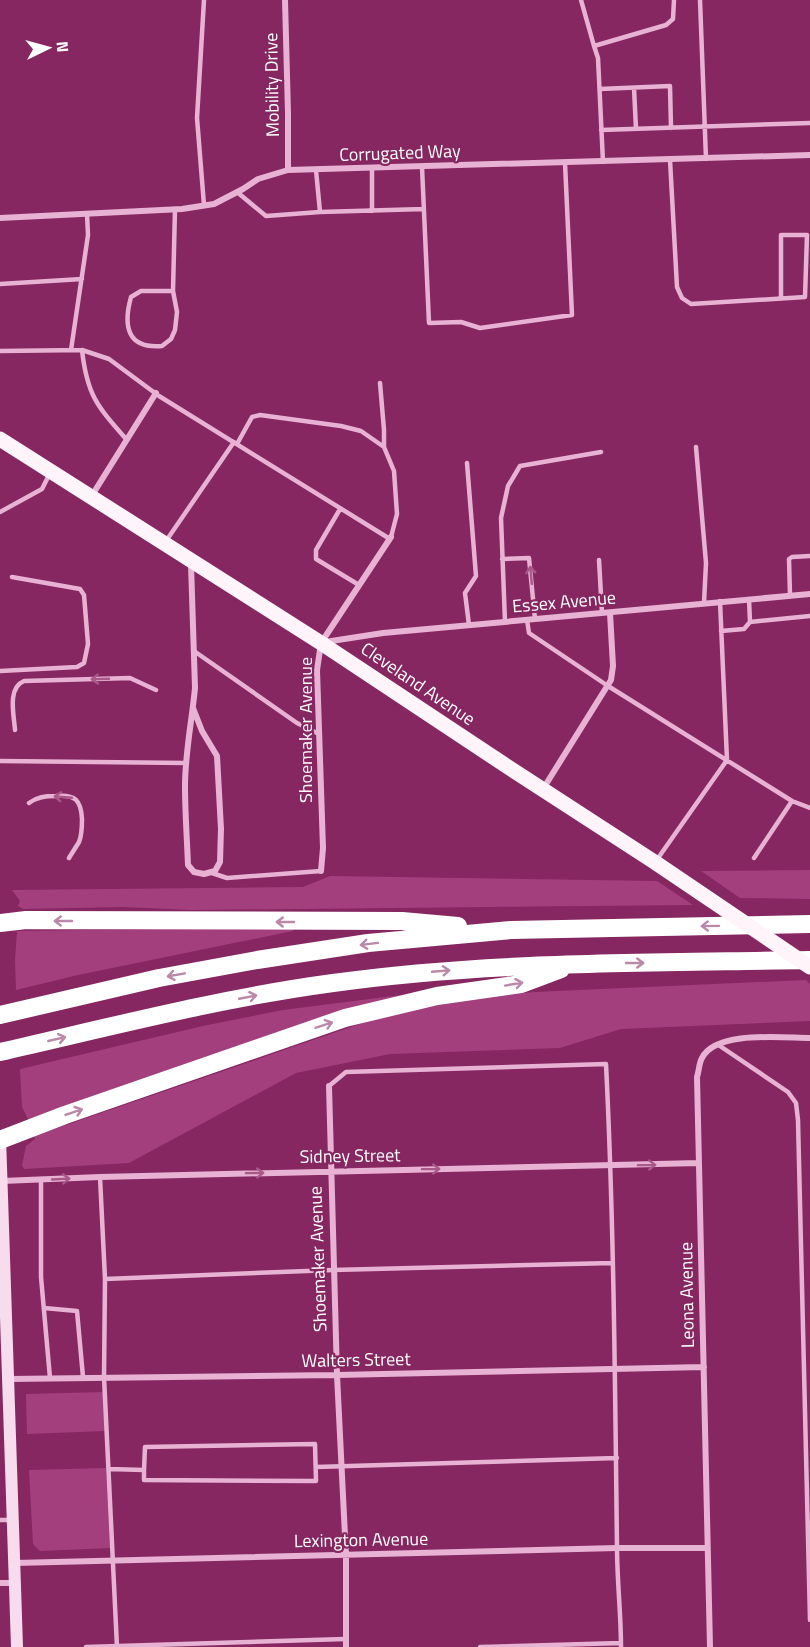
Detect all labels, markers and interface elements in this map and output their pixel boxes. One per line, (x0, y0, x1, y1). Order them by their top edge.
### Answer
north arrow (18, 18, 78, 78)
street label: Mobility Drive (257, 33, 286, 137)
text: N (51, 40, 75, 53)
street label: Corrugated Way (339, 137, 462, 168)
one-way arrow (525, 566, 536, 586)
street label: Essex Avenue (511, 584, 617, 619)
street label: Cleveland Avenue (356, 635, 481, 732)
street label: Shoemaker Avenue (292, 657, 319, 803)
one-way arrow (91, 673, 111, 684)
one-way arrow (53, 791, 73, 802)
one-way arrow (54, 915, 74, 926)
one-way arrow (275, 916, 295, 927)
one-way arrow (700, 920, 720, 932)
one-way arrow (360, 938, 379, 949)
one-way arrow (625, 957, 645, 969)
one-way arrow (430, 965, 450, 976)
one-way arrow (167, 969, 187, 980)
one-way arrow (504, 978, 524, 989)
one-way arrow (237, 991, 257, 1002)
one-way arrow (314, 1019, 333, 1030)
one-way arrow (47, 1033, 66, 1044)
one-way arrow (64, 1106, 83, 1117)
street label: Sidney Street (299, 1141, 401, 1170)
one-way arrow (636, 1159, 656, 1171)
one-way arrow (420, 1164, 440, 1175)
one-way arrow (245, 1167, 265, 1179)
one-way arrow (50, 1173, 70, 1184)
street label: Shoemaker Avenue (301, 1186, 334, 1332)
street label: Leona Avenue (672, 1242, 701, 1348)
street label: Walters Street (301, 1345, 412, 1374)
street label: Lexington Avenue (294, 1525, 428, 1554)

